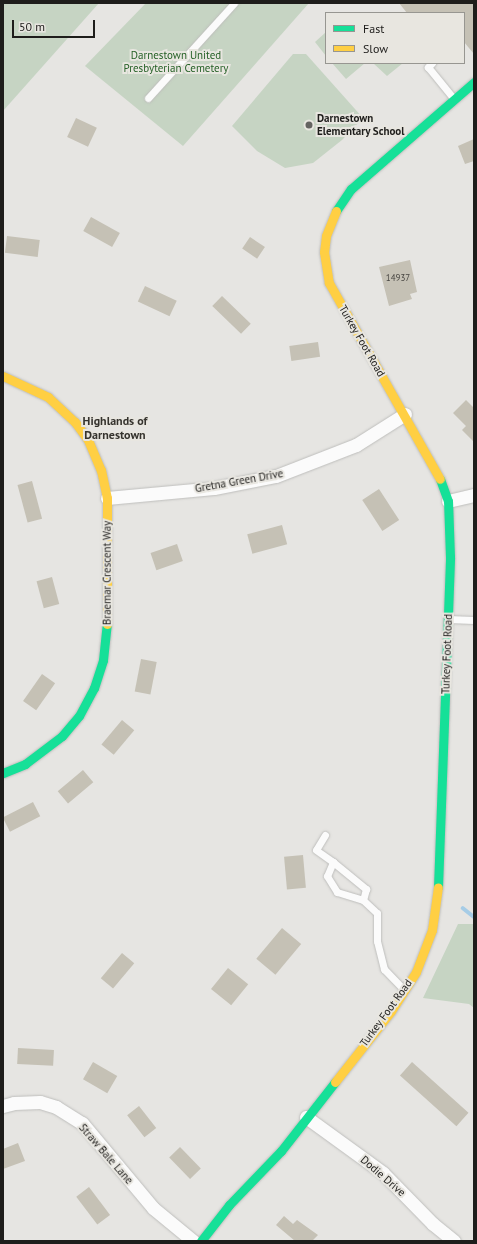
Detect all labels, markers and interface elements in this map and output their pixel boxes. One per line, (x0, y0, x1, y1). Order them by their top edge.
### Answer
scale bar (14, 12, 97, 38)
legend (325, 12, 465, 64)
text: 50 m (19, 19, 45, 34)
text: Fast (363, 21, 384, 36)
text: Slow (363, 41, 388, 56)
park label: Darnestown United Presbyterian Cemetery (123, 49, 229, 75)
place label: Darnestown Elementary School (317, 112, 405, 138)
marker: Darnestown Elementary School (304, 120, 314, 130)
house number: 14937 (386, 273, 410, 283)
street label: Turkey Foot Road (336, 303, 388, 379)
district label: Highlands of Darnestown (83, 414, 147, 442)
street label: Gretna Green Drive (194, 467, 284, 495)
street label: Braemar Crescent Way (100, 521, 114, 625)
street label: Turkey Foot Road (439, 613, 455, 695)
street label: Turkey Foot Road (357, 977, 415, 1049)
street label: Straw Bale Lane (76, 1121, 136, 1187)
street label: Dodie Drive (358, 1153, 408, 1199)

